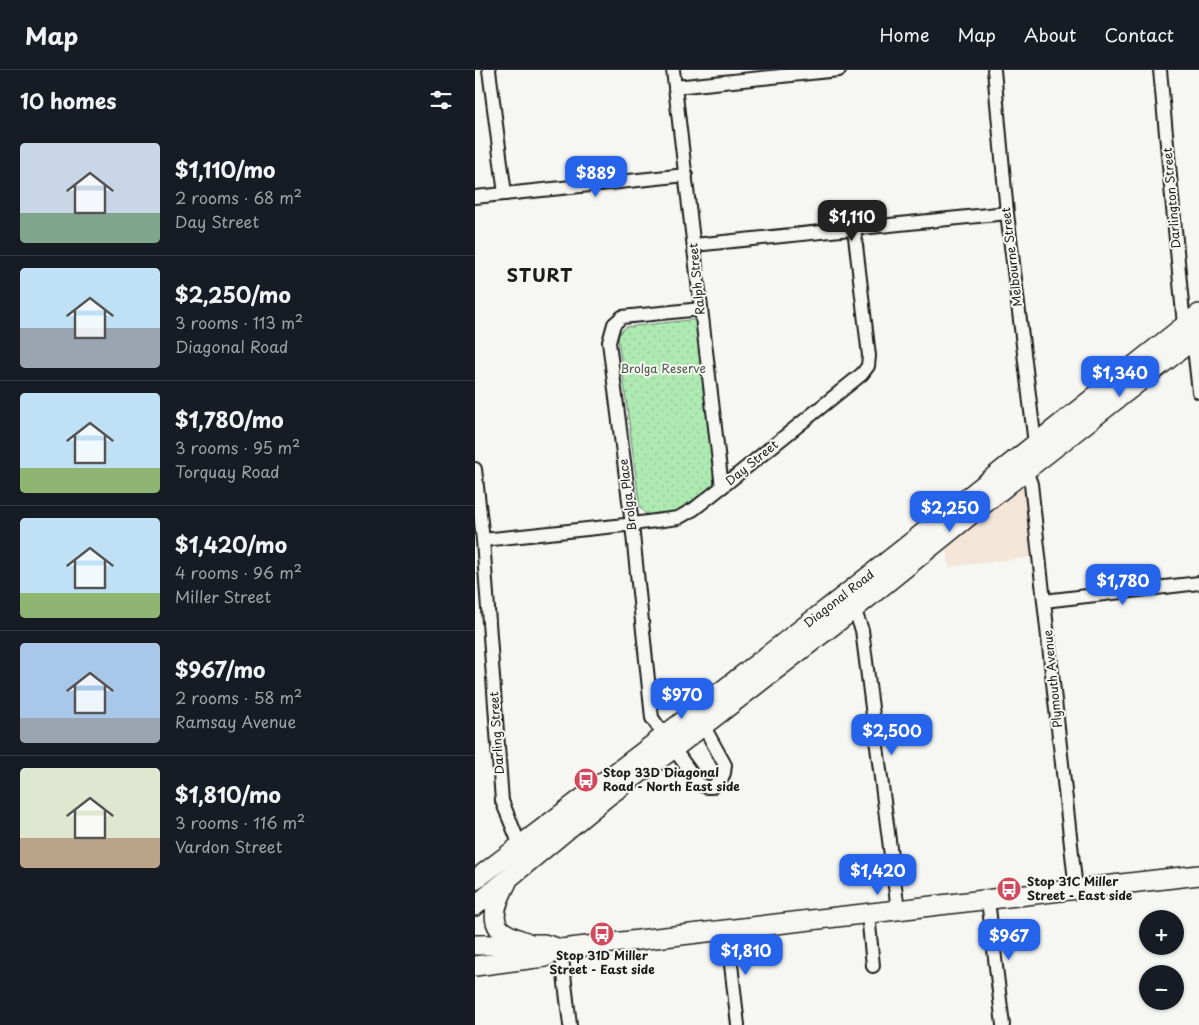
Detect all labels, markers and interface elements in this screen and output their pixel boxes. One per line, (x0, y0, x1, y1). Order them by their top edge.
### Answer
text: Map (25, 17, 78, 53)
text: Home (879, 21, 929, 48)
text: Map (957, 21, 996, 48)
text: About (1024, 21, 1076, 48)
text: Contact (1104, 21, 1174, 48)
text: 10 homes (20, 84, 117, 116)
icon: filters (427, 86, 455, 114)
street label: Darlington Street (1158, 147, 1184, 249)
text: $1,110/mo (175, 153, 275, 185)
pin: $889 (566, 156, 626, 198)
text: $889 (576, 160, 616, 184)
icon: home (60, 163, 120, 223)
text: 2 rooms · 68 m² (175, 185, 302, 209)
pin: $1,110 (811, 200, 893, 242)
text: $1,110 (829, 204, 875, 228)
street label: Melbourne Street (996, 206, 1026, 308)
text: Day Street (175, 209, 259, 233)
street label: Ralph Street (683, 242, 709, 316)
district label: STURT (507, 261, 573, 288)
text: $2,250/mo (175, 278, 291, 310)
icon: home (60, 288, 120, 348)
text: 3 rooms · 113 m² (175, 310, 303, 334)
text: Diagonal Road (175, 334, 288, 358)
pin: $1,340 (1079, 356, 1161, 398)
park label: Brolga Reserve (620, 359, 706, 377)
text: $1,340 (1092, 360, 1148, 384)
text: $1,780/mo (175, 403, 284, 435)
icon: home (60, 413, 120, 473)
text: 3 rooms · 95 m² (175, 435, 300, 459)
street label: Day Street (721, 435, 782, 489)
street label: Brolga Place (614, 458, 640, 532)
text: Torquay Road (175, 459, 280, 483)
pin: $2,250 (909, 490, 991, 533)
text: $2,250 (921, 495, 979, 519)
text: $1,420/mo (175, 528, 287, 560)
icon: home (60, 538, 120, 598)
text: 4 rooms · 96 m² (175, 560, 302, 584)
pin: $1,780 (1082, 564, 1164, 606)
street label: Diagonal Road (799, 565, 877, 631)
text: $1,780 (1097, 568, 1149, 592)
text: Miller Street (175, 584, 271, 608)
street label: Plymouth Avenue (1038, 629, 1066, 729)
text: $967/mo (175, 653, 265, 685)
icon: home (60, 663, 120, 723)
pin: $970 (652, 678, 712, 720)
text: $970 (662, 682, 702, 706)
text: 2 rooms · 58 m² (175, 685, 302, 709)
street label: Darling Street (484, 691, 508, 775)
text: Ramsay Avenue (175, 709, 296, 733)
pin: $2,500 (851, 714, 933, 756)
text: $2,500 (862, 718, 922, 742)
place label: Stop 33D Diagonal Road - North East side (603, 763, 740, 795)
bus stop icon: Stop 33D Diagonal Road - North East side (573, 767, 599, 793)
text: $1,810/mo (175, 778, 281, 810)
icon: home (60, 788, 120, 848)
text: 3 rooms · 116 m² (175, 810, 305, 834)
text: Vardon Street (175, 834, 282, 858)
pin: $1,420 (837, 854, 919, 896)
text: $1,420 (850, 858, 906, 882)
place label: Stop 31C Miller Street - East side (1027, 872, 1133, 904)
bus stop icon: Stop 31C Miller Street - East side (996, 876, 1022, 902)
map controls (1139, 910, 1184, 1010)
button: + (1139, 910, 1184, 955)
pin: $967 (979, 918, 1039, 961)
bus stop icon: Stop 31D Miller Street - East side (589, 921, 615, 947)
text: $967 (989, 923, 1029, 947)
pin: $1,810 (705, 934, 787, 976)
text: $1,810 (721, 938, 771, 962)
place label: Stop 31D Miller Street - East side (549, 946, 655, 978)
button: − (1139, 965, 1184, 1010)

